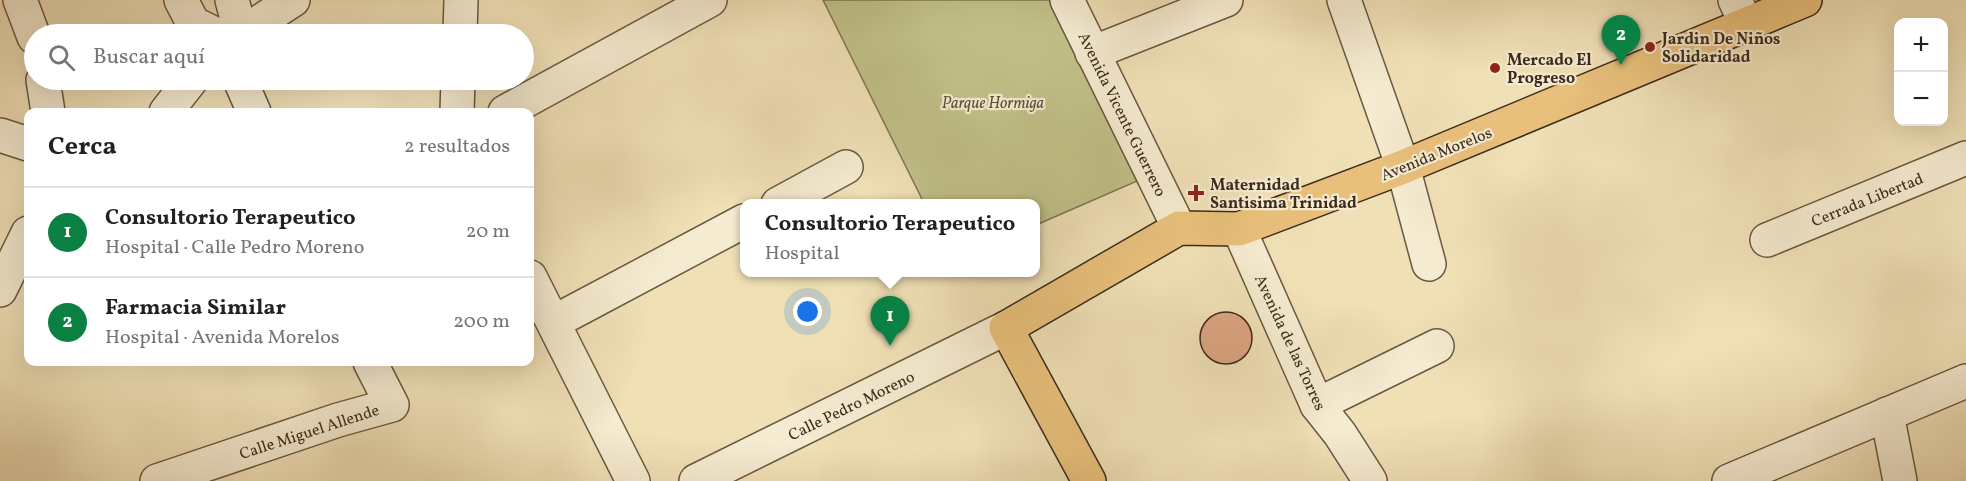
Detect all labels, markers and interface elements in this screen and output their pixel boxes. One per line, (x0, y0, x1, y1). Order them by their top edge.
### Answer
pin: 2 (1602, 16, 1640, 65)
map controls (1894, 18, 1948, 126)
button: + (1894, 18, 1948, 72)
search box (24, 24, 534, 90)
street label: Avenida Vicente Guerrero (1072, 29, 1171, 201)
place label: Jardin De Niños Solidaridad (1661, 29, 1781, 69)
marker: Jardin De Niños Solidaridad (1643, 40, 1657, 54)
icon: search (45, 41, 78, 74)
text: Buscar aquí (93, 42, 205, 73)
place label: Mercado El Progreso (1507, 50, 1592, 90)
marker: Mercado El Progreso (1488, 61, 1502, 75)
button: − (1894, 72, 1948, 126)
park label: Parque Hormiga (942, 93, 1045, 115)
street label: Avenida Morelos (1378, 122, 1496, 187)
text: Cerca (48, 129, 117, 165)
text: 2 resultados (404, 133, 510, 161)
street label: Cerrada Libertad (1808, 168, 1927, 233)
place label: Maternidad Santisima Trinidad (1210, 175, 1357, 215)
marker: Maternidad Santisima Trinidad (1187, 184, 1205, 202)
popup (740, 199, 1040, 277)
text: Consultorio Terapeutico (105, 203, 356, 234)
text: Consultorio Terapeutico (765, 209, 1015, 240)
text: 1 (63, 218, 72, 246)
text: 20 m (466, 218, 510, 246)
text: Hospital · Calle Pedro Moreno (105, 234, 364, 262)
text: Hospital (765, 240, 839, 268)
street label: Avenida de las Torres (1248, 271, 1330, 414)
text: Farmacia Similar (105, 293, 286, 324)
pin: 1 (870, 296, 910, 346)
your location (793, 297, 822, 326)
text: 2 (62, 308, 73, 336)
text: 200 m (453, 308, 510, 336)
text: Hospital · Avenida Morelos (105, 324, 339, 352)
street label: Calle Pedro Moreno (785, 367, 919, 447)
street label: Calle Miguel Allende (237, 400, 382, 466)

